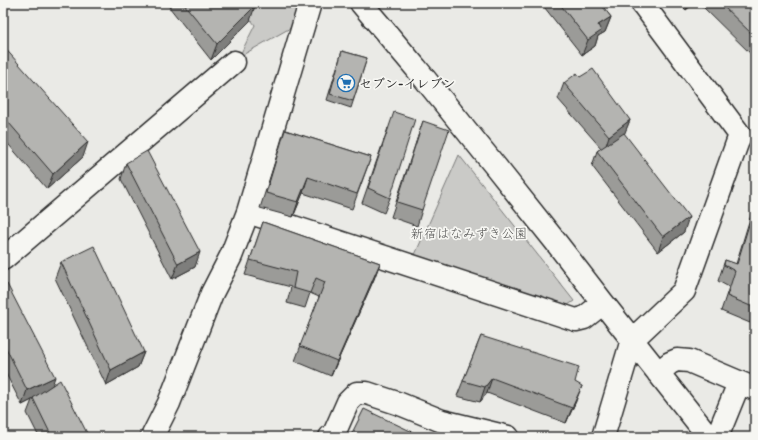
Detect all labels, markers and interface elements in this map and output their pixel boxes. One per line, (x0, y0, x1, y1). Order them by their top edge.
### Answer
supermarket icon: セブン-イレブン (336, 73, 356, 93)
place label: セブン-イレブン (359, 75, 456, 92)
park label: 新宿はなみずき公園 (411, 225, 527, 242)

